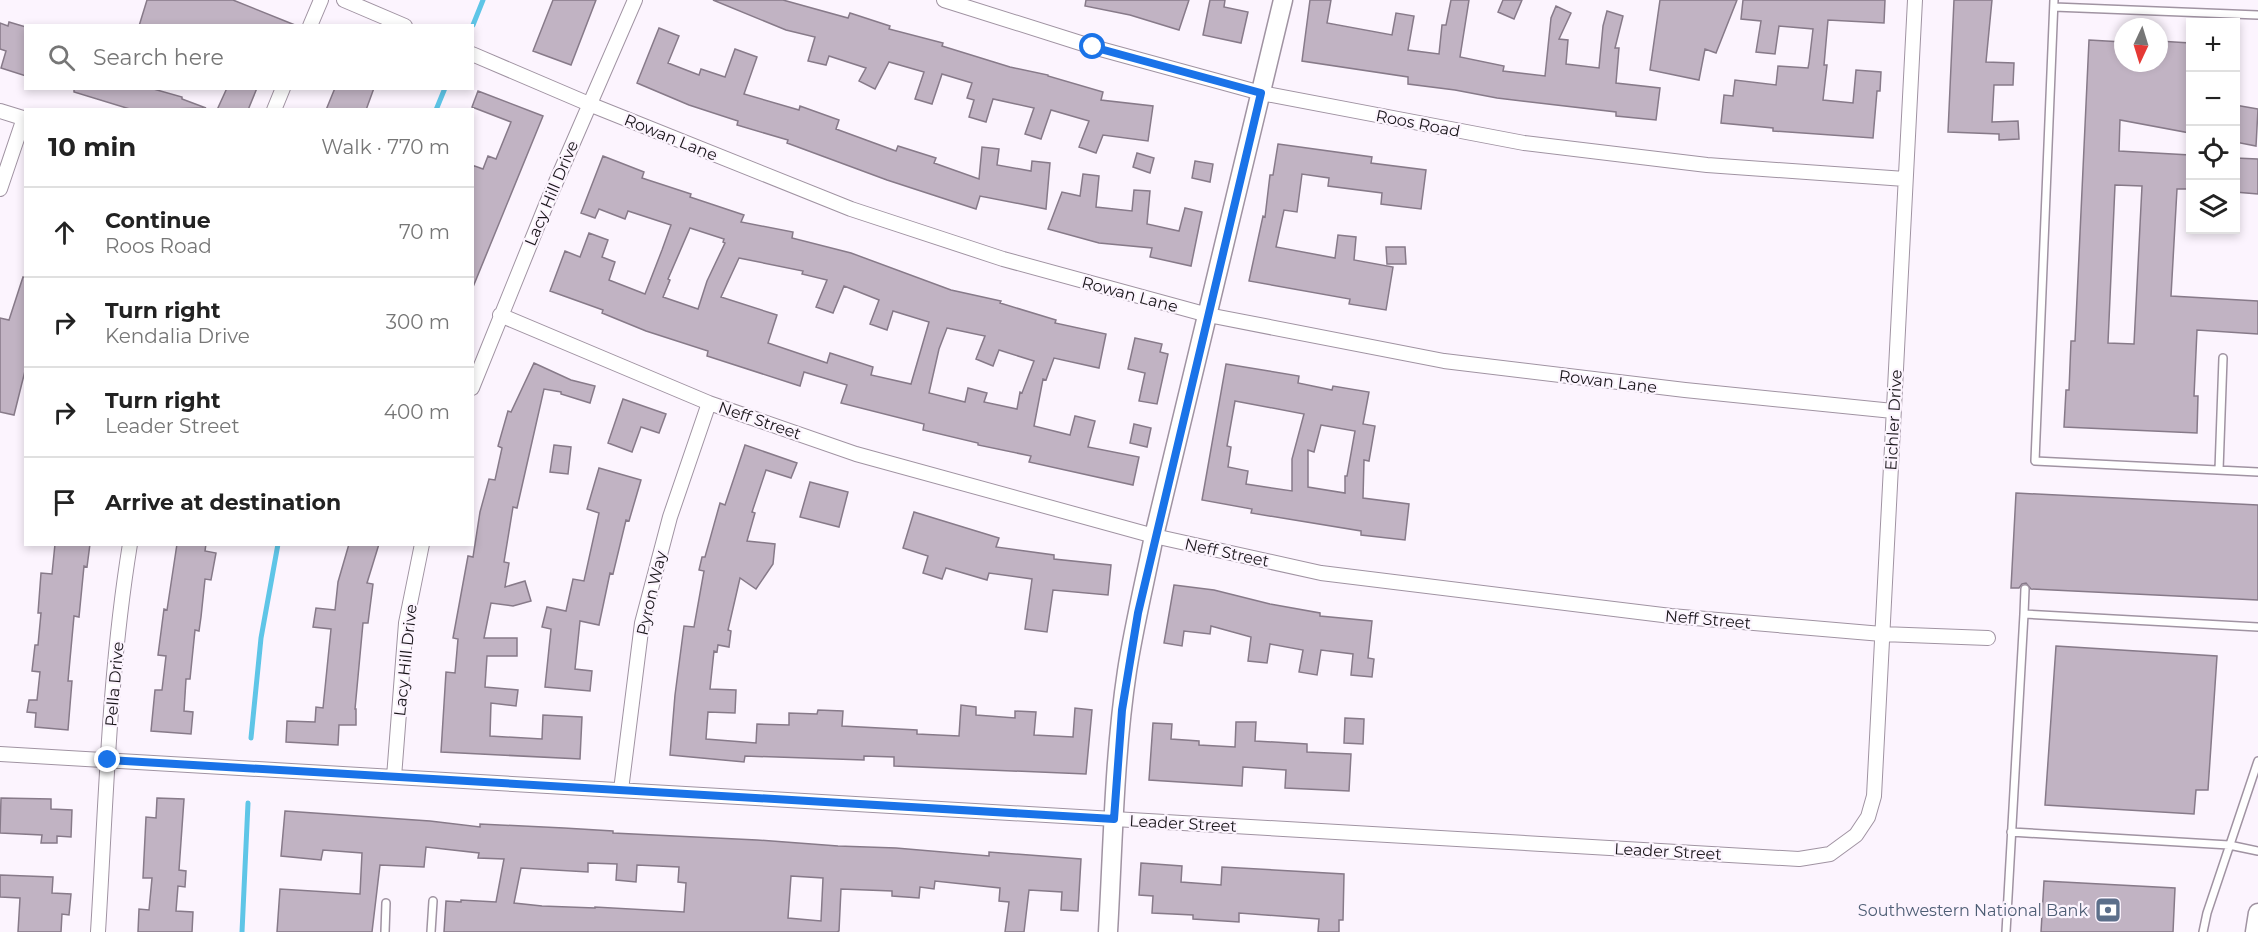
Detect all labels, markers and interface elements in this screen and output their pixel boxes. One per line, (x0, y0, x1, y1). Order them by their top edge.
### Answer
north arrow (2114, 18, 2168, 72)
map controls (2186, 18, 2240, 234)
button: + (2186, 18, 2240, 72)
search box (24, 24, 474, 90)
route start (1079, 33, 1105, 59)
icon: search (45, 41, 78, 74)
text: Search here (93, 44, 224, 71)
button: − (2186, 72, 2240, 126)
street label: Roos Road (1374, 106, 1462, 141)
street label: Rowan Lane (621, 110, 720, 165)
button: locate (2186, 126, 2240, 180)
text: 10 min (48, 131, 136, 163)
text: Walk · 770 m (321, 135, 450, 159)
street label: Lacy Hill Drive (521, 138, 582, 249)
button: layers (2186, 180, 2240, 234)
text: Continue (105, 207, 211, 234)
icon: ahead (48, 216, 81, 249)
text: 70 m (399, 220, 450, 244)
text: Roos Road (105, 234, 212, 258)
street label: Rowan Lane (1080, 273, 1180, 316)
text: Turn right (105, 297, 220, 324)
icon: right (48, 306, 81, 339)
text: 300 m (386, 310, 450, 334)
text: Kendalia Drive (105, 324, 250, 348)
street label: Rowan Lane (1558, 366, 1658, 397)
street label: Eichler Drive (1881, 369, 1906, 471)
text: Turn right (105, 387, 220, 414)
icon: right (48, 396, 81, 429)
street label: Neff Street (716, 397, 804, 444)
text: 400 m (384, 400, 450, 424)
text: Leader Street (105, 414, 240, 438)
icon: arrive (48, 486, 81, 519)
text: Arrive at destination (105, 489, 341, 516)
street label: Neff Street (1183, 534, 1271, 571)
street label: Pyron Way (633, 549, 671, 637)
street label: Lacy Hill Drive (390, 603, 421, 717)
street label: Neff Street (1664, 606, 1752, 633)
street label: Pella Drive (101, 641, 128, 727)
route end (94, 746, 120, 772)
street label: Leader Street (1129, 811, 1238, 836)
street label: Leader Street (1614, 839, 1723, 864)
bank icon: Southwestern National Bank (2093, 895, 2123, 925)
place label: Southwestern National Bank (1858, 901, 2088, 920)

